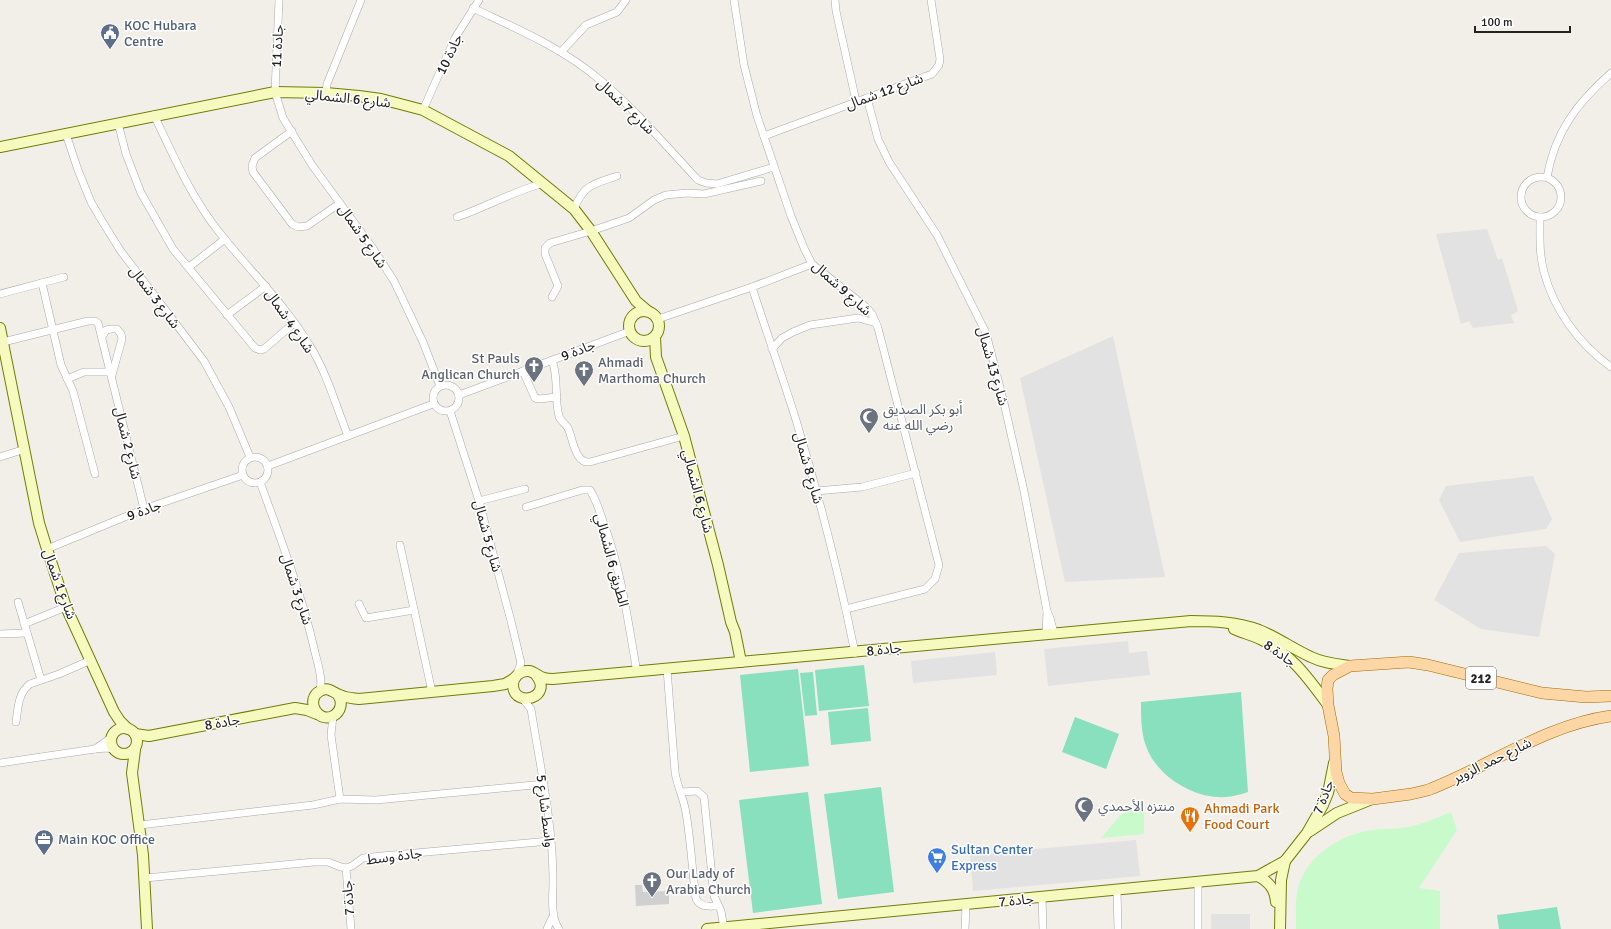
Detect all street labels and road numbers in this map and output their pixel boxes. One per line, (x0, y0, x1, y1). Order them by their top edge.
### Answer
street label: جادة 11 (268, 24, 287, 68)
street label: جادة 10 (432, 31, 466, 77)
street label: شارع 12 شمال (843, 70, 926, 115)
street label: شارع 7 شمال (592, 75, 658, 140)
street label: شارع 6 الشمالي (304, 86, 392, 114)
street label: شارع 5 شمال (333, 201, 391, 273)
street label: شارع 9 شمال (807, 257, 875, 321)
street label: شارع 3 شمال (124, 263, 184, 333)
street label: شارع 4 شمال (260, 286, 318, 358)
street label: شارع 13 شمال (971, 325, 1012, 408)
street label: جادة 9 (559, 336, 598, 365)
street label: شارع 2 شمال (108, 405, 145, 482)
street label: شارع 8 شمال (788, 430, 827, 507)
street label: شارع 6 الشمالي (676, 447, 717, 535)
street label: جادة 9 (125, 496, 164, 524)
street label: شارع 5 شمال (468, 498, 505, 575)
street label: الطريق 6 الشمالي (589, 511, 632, 609)
street label: شارع 1 شمال (37, 547, 80, 622)
street label: شارع 3 شمال (275, 551, 316, 628)
street label: جادة 8 (1260, 636, 1299, 670)
street label: جادة 8 (866, 639, 903, 660)
road number: 212 (1466, 667, 1496, 689)
street label: جادة 8 (203, 711, 241, 734)
street label: شارع حمد الزوير (1449, 734, 1535, 789)
street label: واسط شارع 5 (531, 774, 558, 849)
street label: جادة 7 (1309, 778, 1338, 817)
street label: جادة وسط (365, 845, 423, 868)
street label: جادة 7 (339, 880, 358, 916)
street label: جادة 7 (998, 890, 1035, 911)

